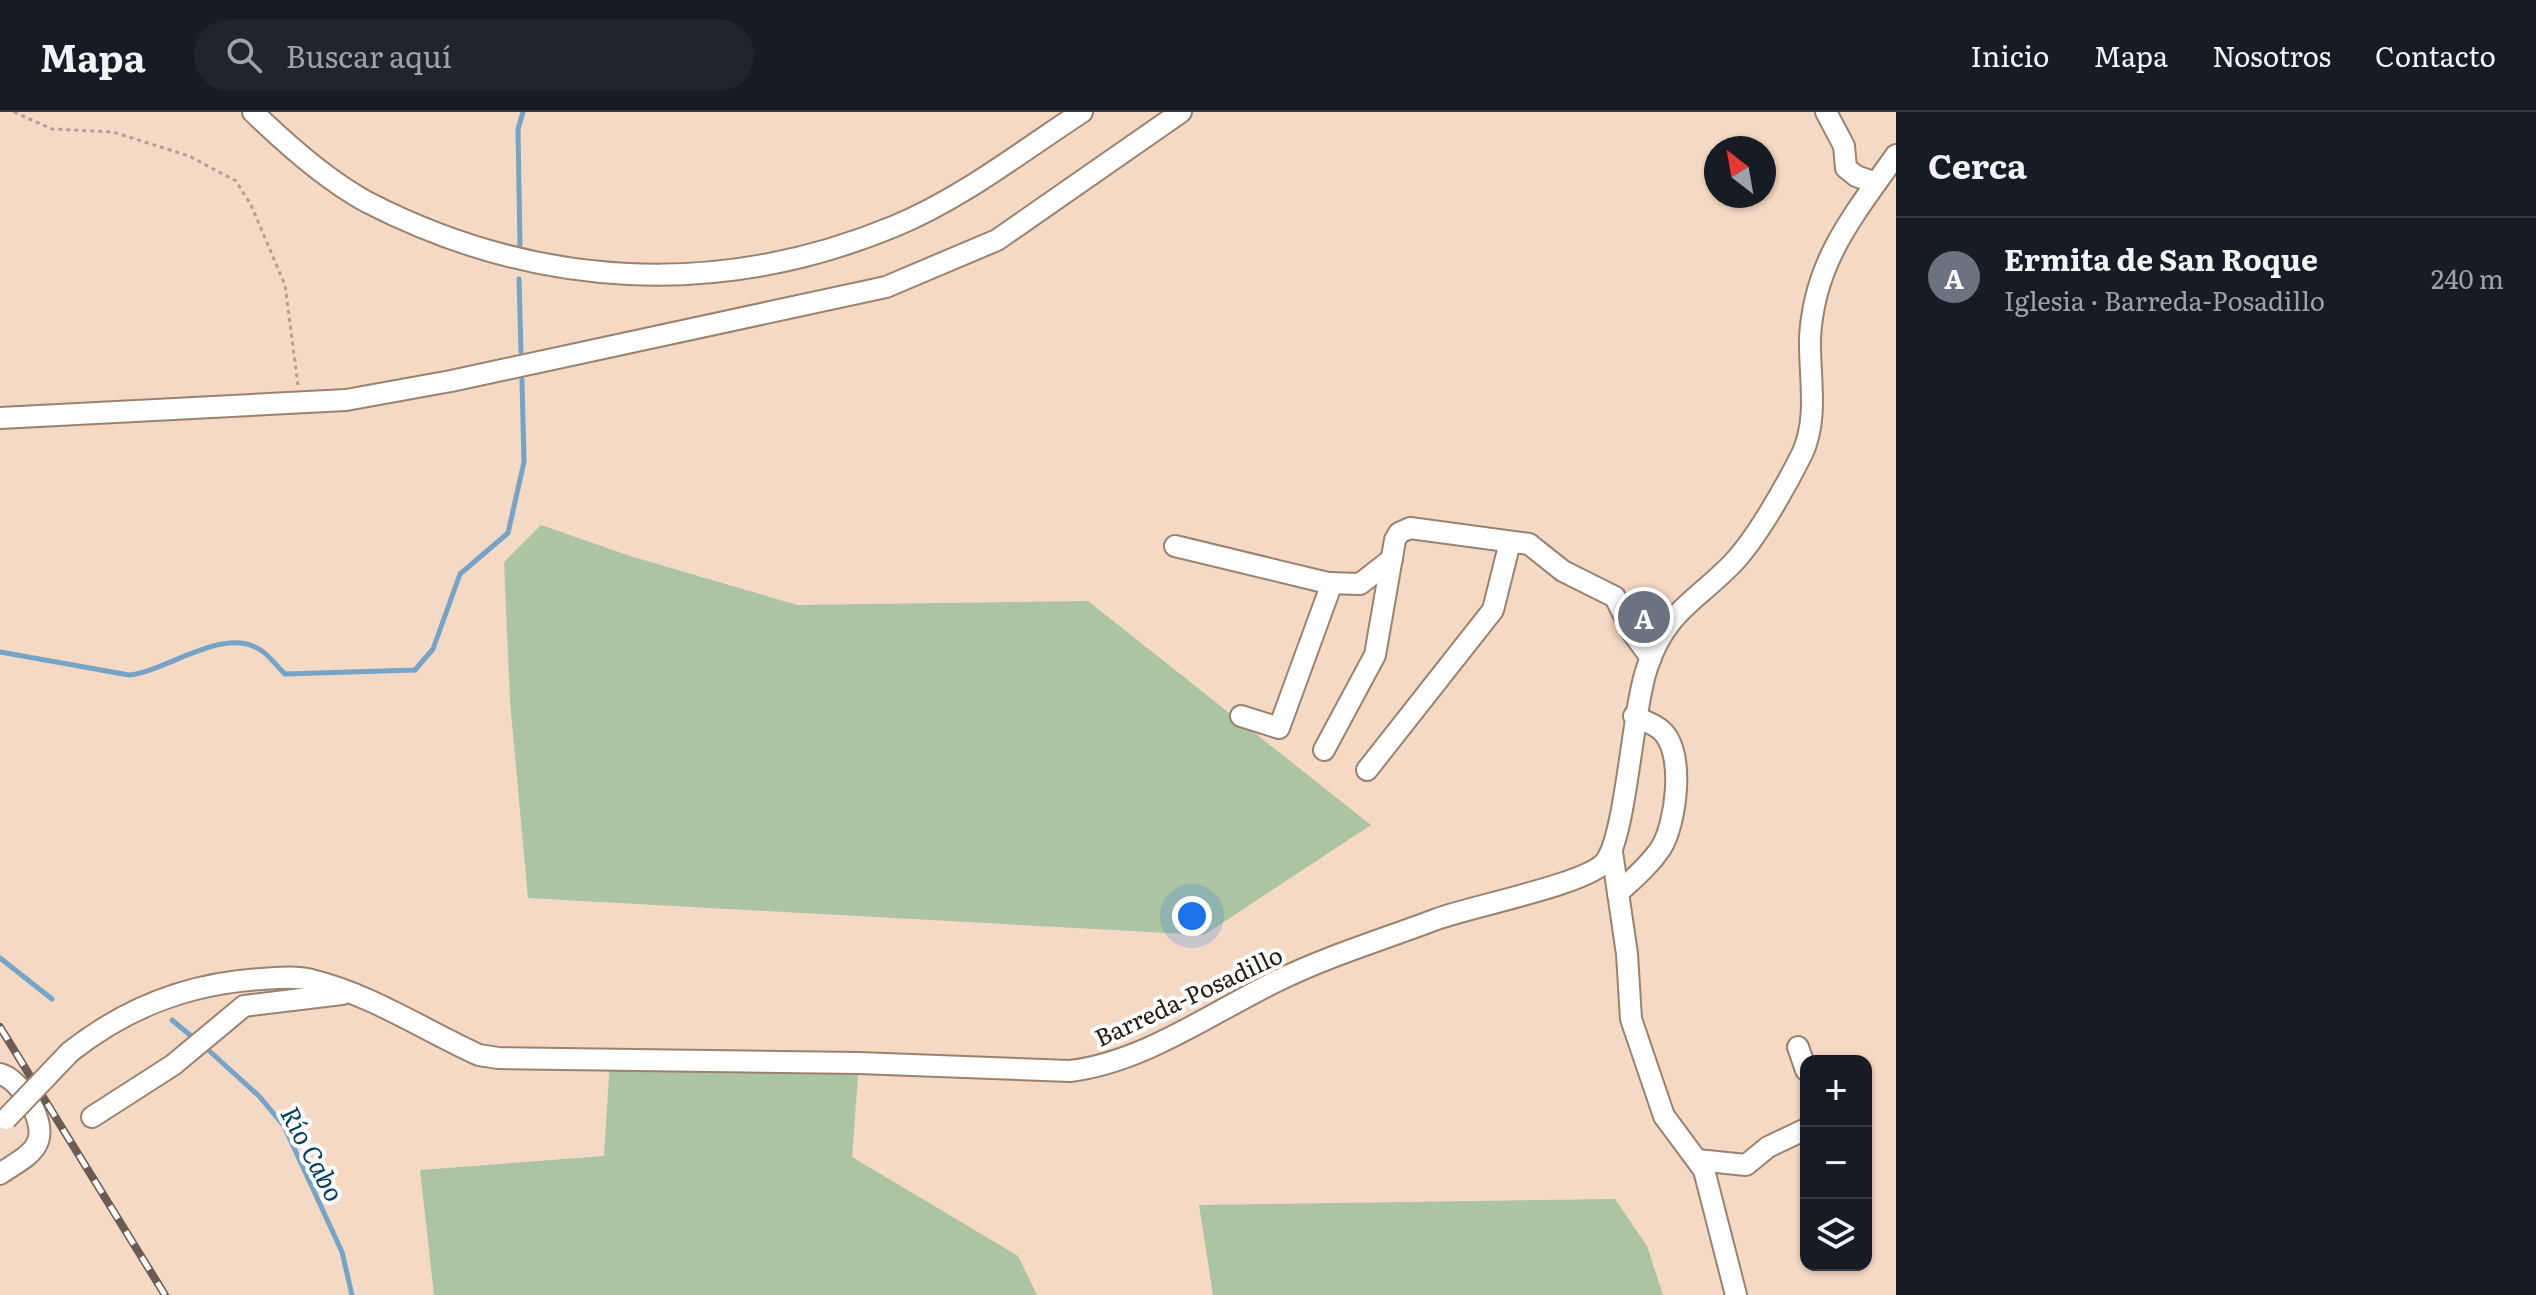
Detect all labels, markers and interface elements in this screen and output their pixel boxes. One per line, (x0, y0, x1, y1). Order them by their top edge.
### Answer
search box (194, 19, 754, 91)
text: Mapa (40, 27, 146, 84)
icon: search (222, 33, 266, 77)
text: Buscar aquí (286, 33, 452, 77)
text: Inicio (1970, 34, 2049, 76)
text: Mapa (2093, 34, 2168, 76)
text: Nosotros (2212, 34, 2331, 76)
text: Contacto (2375, 34, 2496, 76)
north arrow (1704, 136, 1776, 208)
text: Cerca (1928, 139, 2027, 189)
text: Ermita de San Roque (2004, 236, 2318, 280)
text: A (1944, 258, 1964, 297)
text: 240 m (2431, 258, 2504, 297)
text: Iglesia · Barreda-Posadillo (2004, 280, 2325, 319)
pin: A (1618, 587, 1670, 647)
your location (1172, 896, 1212, 936)
street label: Barreda-Posadillo (1088, 936, 1288, 1054)
map controls (1800, 1055, 1872, 1271)
button: + (1800, 1055, 1872, 1127)
water label: Río Cabo (273, 1098, 355, 1208)
button: − (1800, 1127, 1872, 1199)
button: layers (1800, 1199, 1872, 1271)

